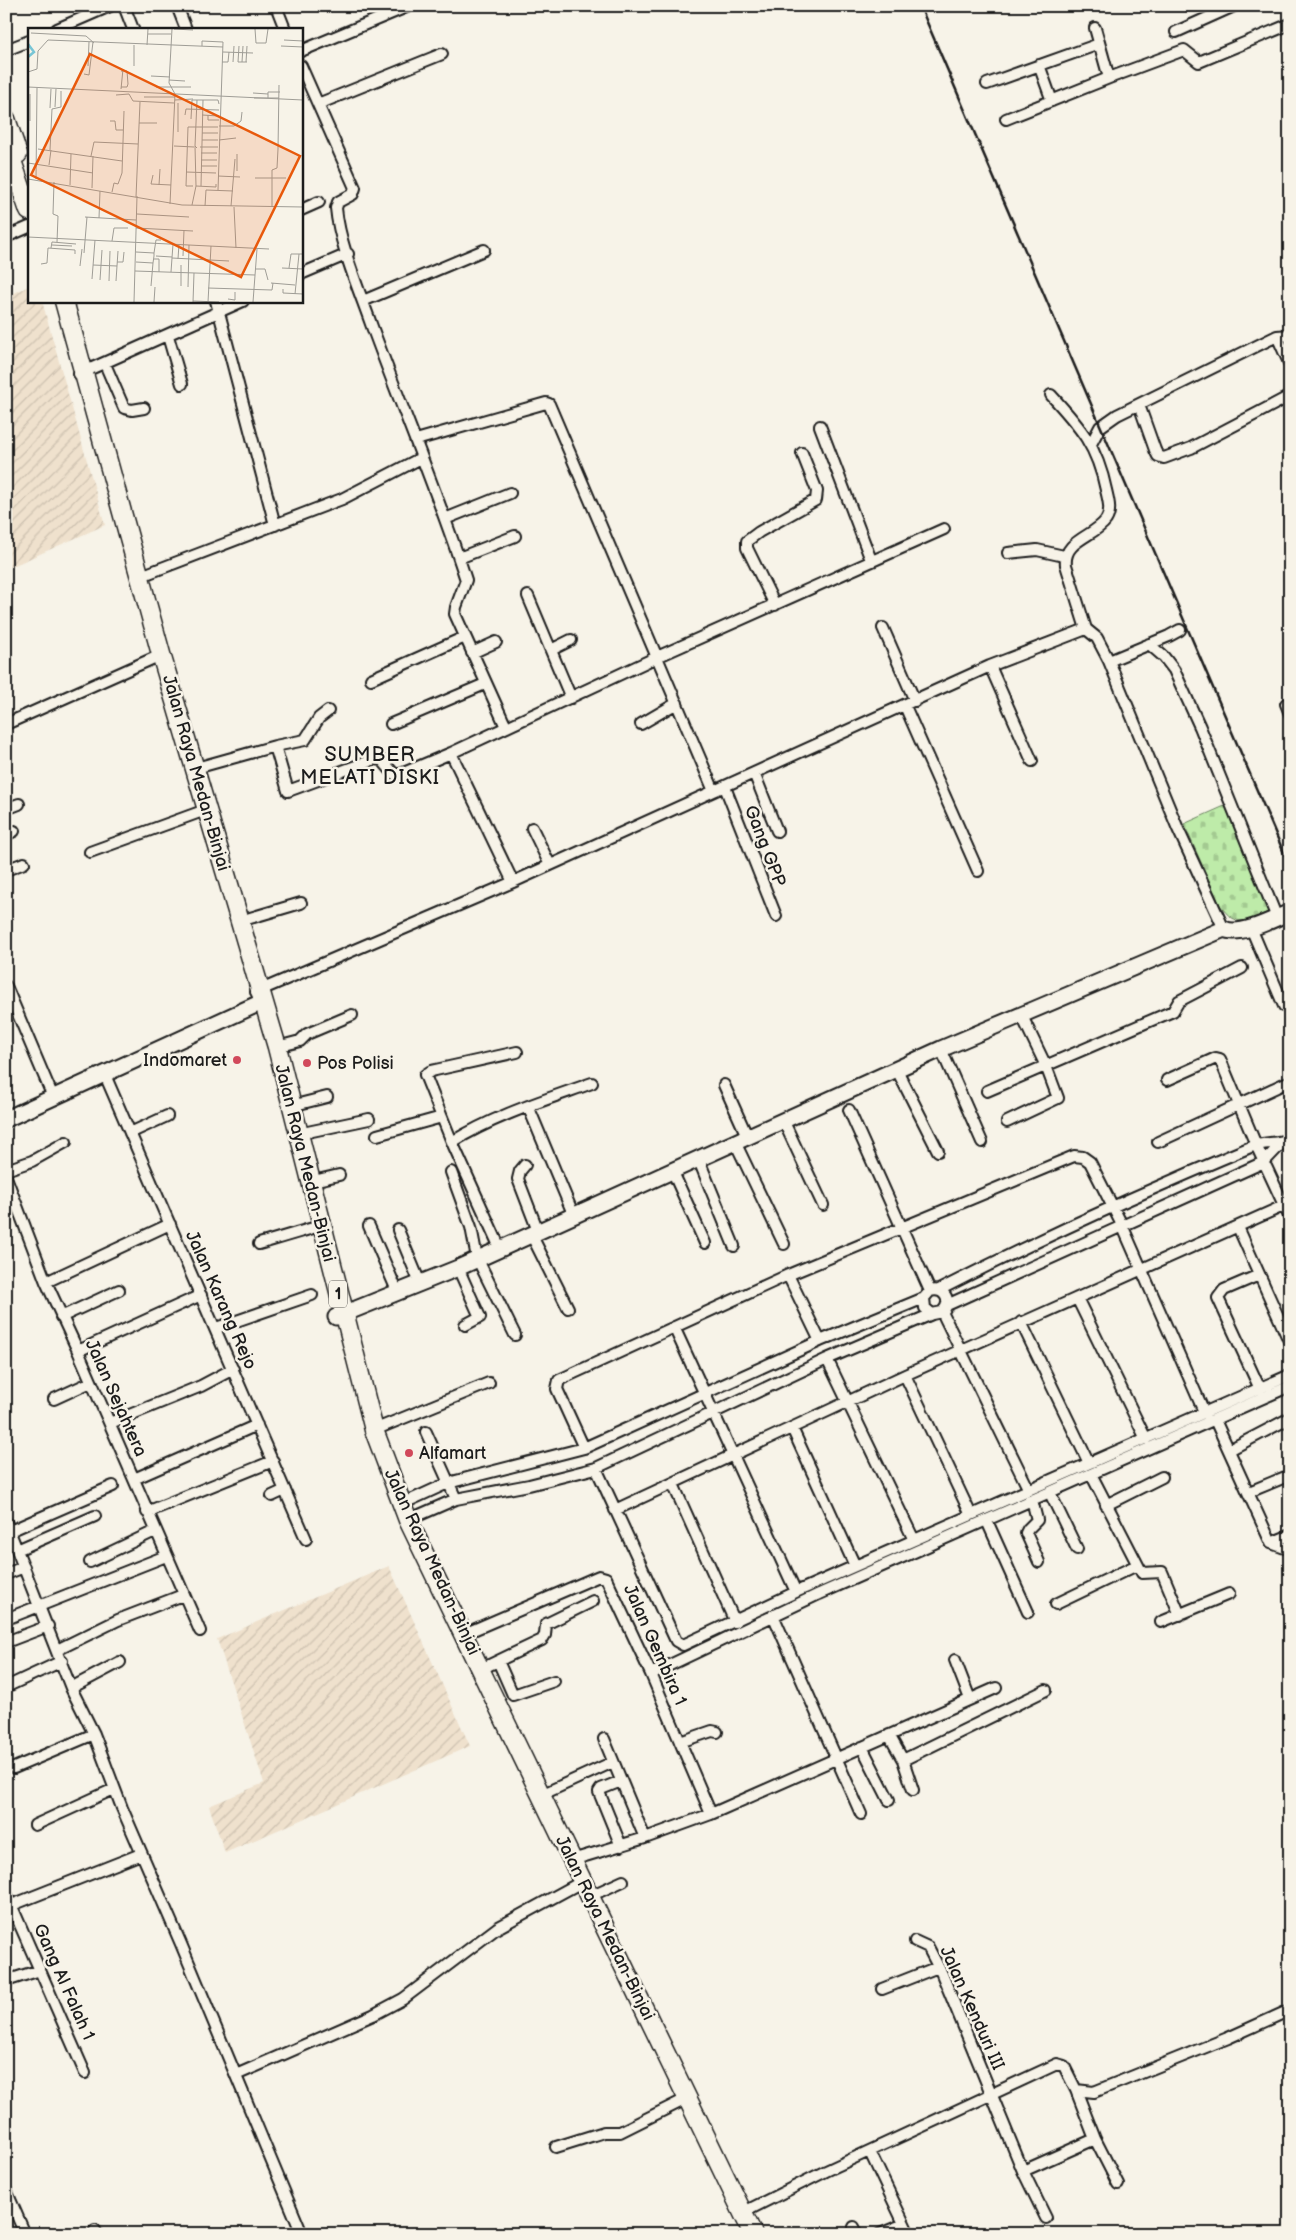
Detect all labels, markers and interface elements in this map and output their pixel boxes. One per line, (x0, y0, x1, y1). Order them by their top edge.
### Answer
inset map (28, 28, 302, 302)
street label: Jalan Raya Medan-Binjai (158, 673, 234, 873)
district label: SUMBER MELATI DISKI (300, 743, 440, 790)
street label: Gang GPP (740, 802, 790, 890)
place label: Indomaret (143, 1050, 227, 1071)
place label: Pos Polisi (317, 1053, 394, 1074)
marker: Indomaret (231, 1054, 243, 1066)
marker: Pos Polisi (301, 1057, 313, 1069)
street label: Jalan Raya Medan-Binjai (270, 1062, 340, 1264)
street label: Jalan Karang Rejo (181, 1227, 261, 1373)
road number: 1 (329, 1280, 347, 1308)
street label: Jalan Sejahtera (81, 1336, 151, 1460)
place label: Alfamart (419, 1443, 487, 1464)
marker: Alfamart (403, 1447, 415, 1459)
street label: Jalan Raya Medan-Binjai (380, 1466, 484, 1658)
street label: Jalan Gembira 1 (619, 1581, 691, 1709)
street label: Jalan Raya Medan-Binjai (551, 1832, 659, 2024)
street label: Gang Al Falah 1 (29, 1921, 99, 2043)
street label: Jalan Kenduri III (935, 1943, 1009, 2073)

